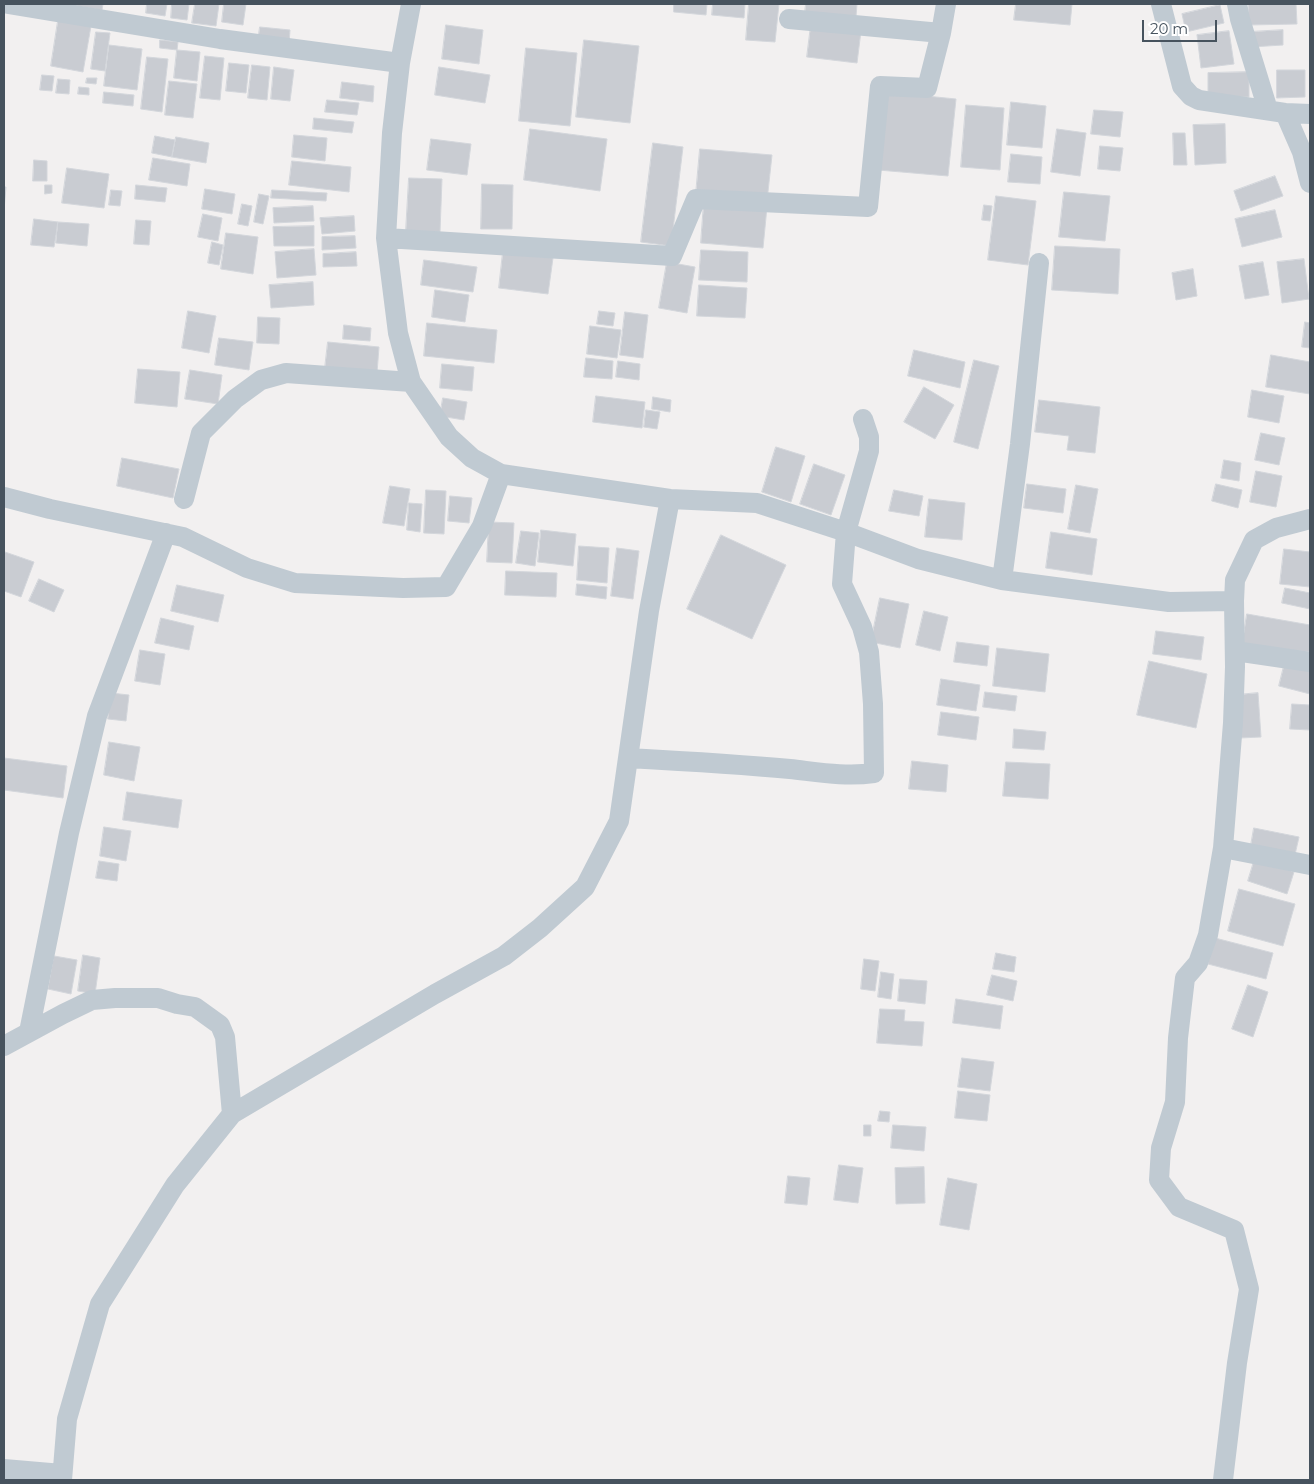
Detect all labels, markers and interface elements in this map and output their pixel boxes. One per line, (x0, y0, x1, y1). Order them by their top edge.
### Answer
scale bar (1144, 10, 1219, 42)
text: 20 m (1150, 19, 1188, 38)

